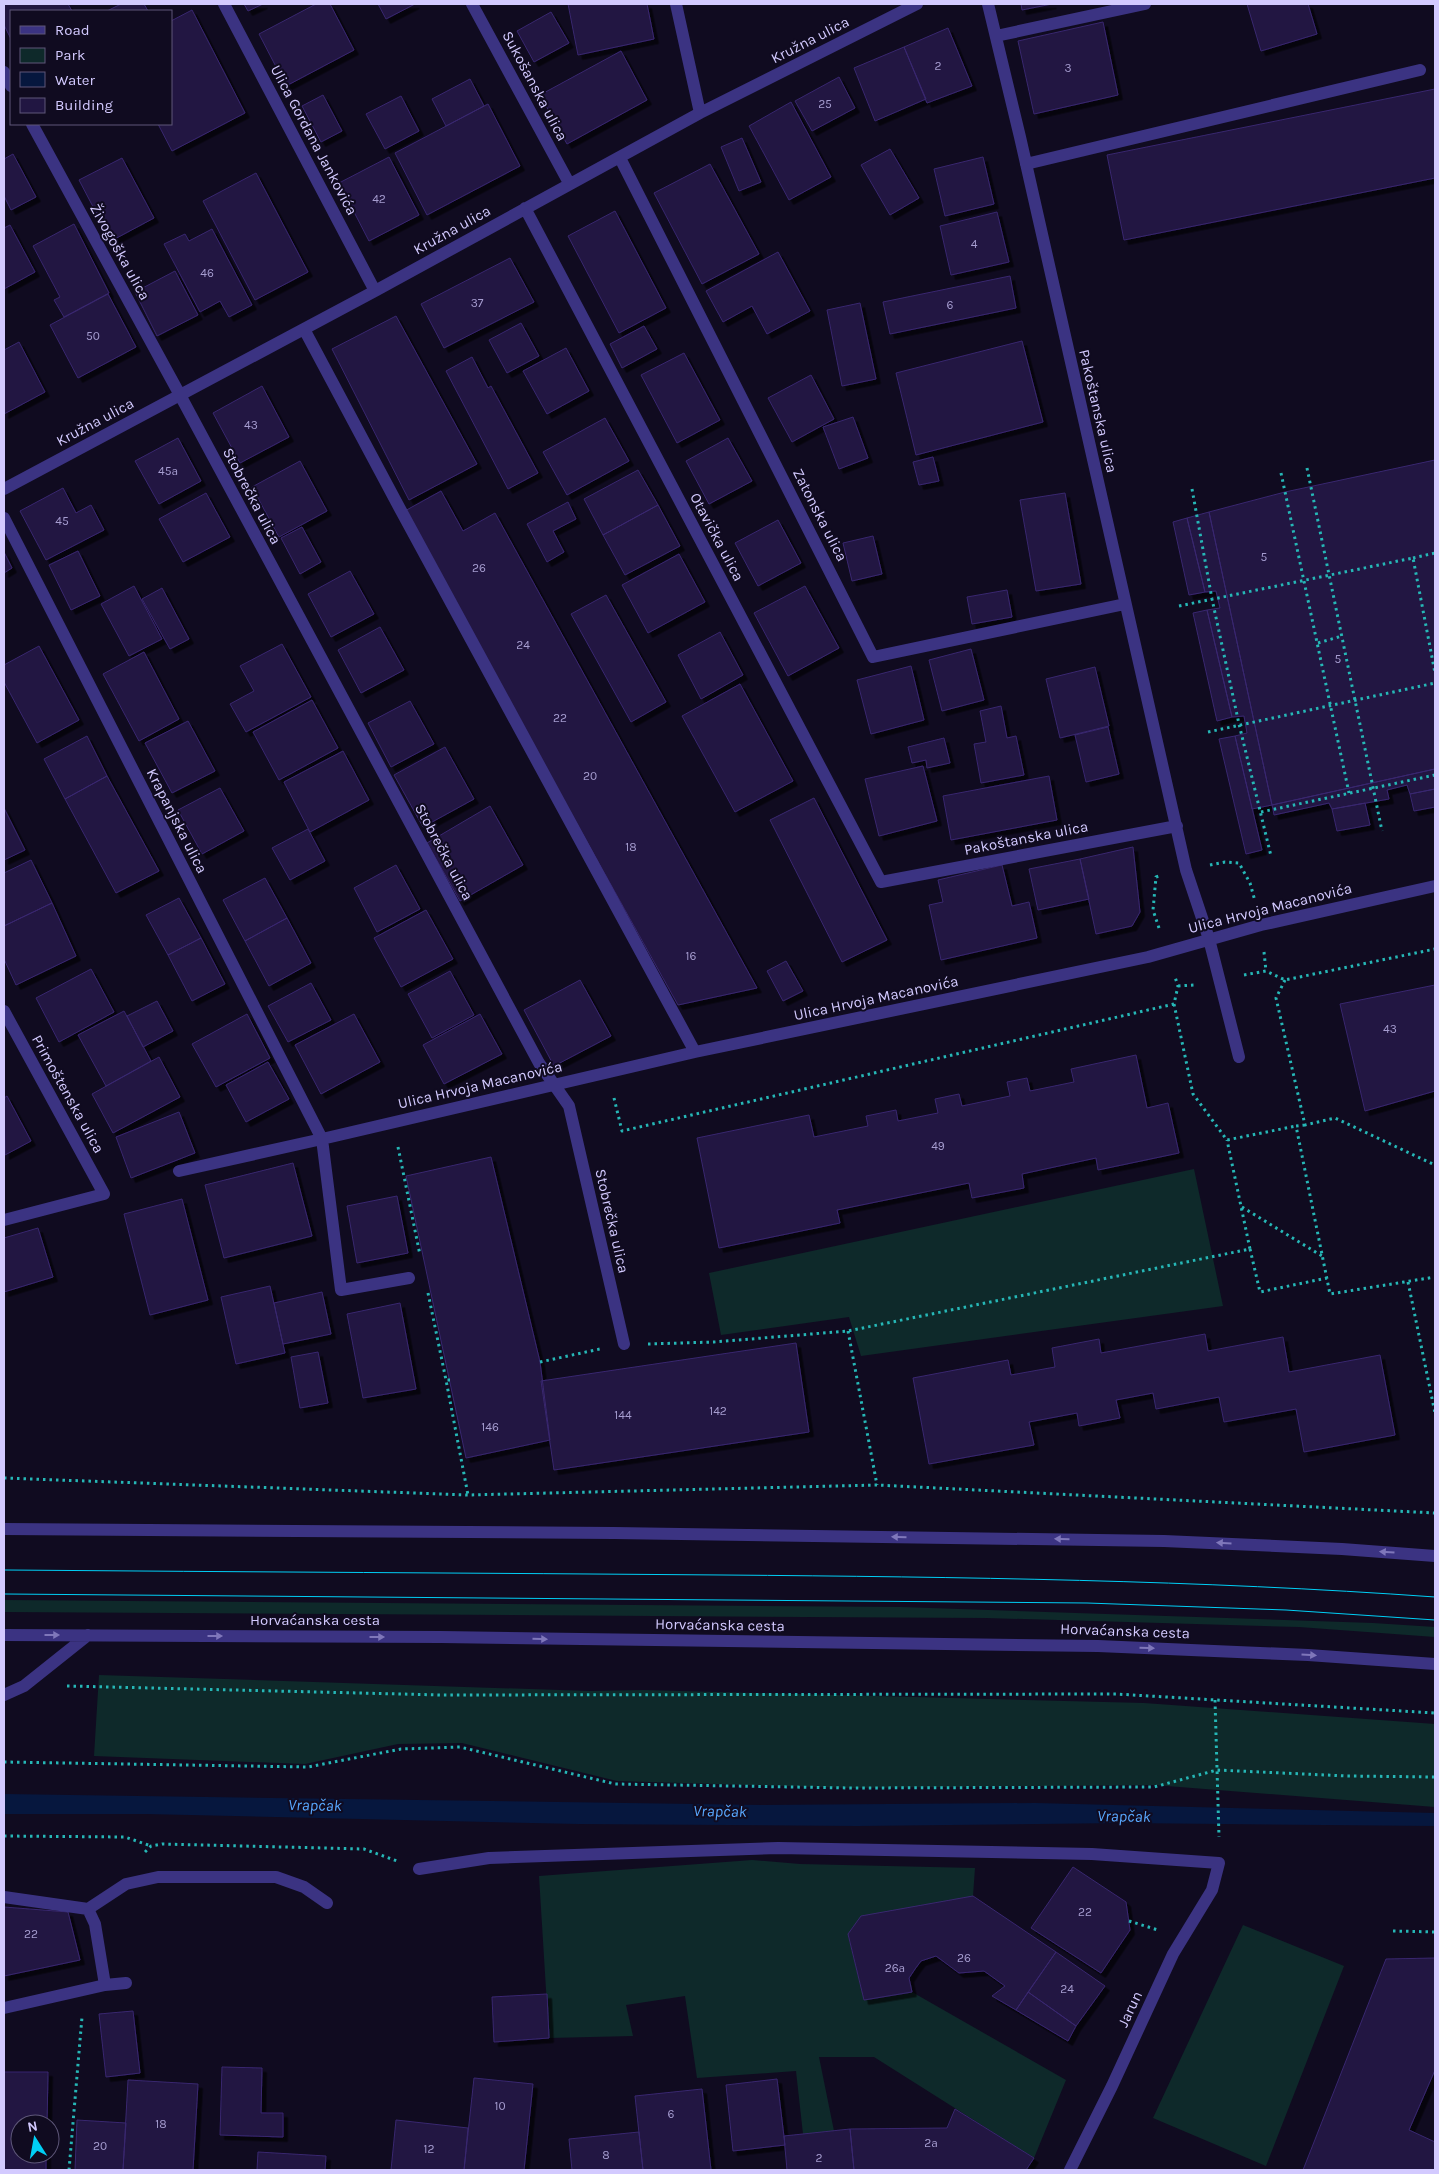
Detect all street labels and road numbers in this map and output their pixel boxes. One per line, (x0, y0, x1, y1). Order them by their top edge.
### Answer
street label: Kružna ulica (768, 13, 852, 67)
street label: Sukošanska ulica (498, 28, 572, 144)
street label: Ulica Gordana Jankovića (267, 62, 361, 218)
street label: Živogoška ulica (86, 201, 154, 303)
street label: Kružna ulica (410, 201, 494, 259)
street label: Pakoštanska ulica (1075, 348, 1121, 474)
street label: Kružna ulica (53, 394, 137, 450)
street label: Stobrečka ulica (219, 445, 285, 547)
street label: Zatonska ulica (789, 466, 851, 564)
street label: Otavička ulica (686, 490, 748, 584)
street label: Krapanjska ulica (143, 765, 211, 877)
street label: Stobrečka ulica (411, 801, 477, 903)
street label: Pakoštanska ulica (962, 817, 1090, 859)
street label: Ulica Hrvoja Macanovića (1186, 879, 1354, 937)
street label: Ulica Hrvoja Macanovića (792, 972, 960, 1024)
street label: Primoštenska ulica (28, 1032, 108, 1156)
street label: Ulica Hrvoja Macanovića (396, 1057, 564, 1113)
street label: Stobrečka ulica (591, 1167, 633, 1275)
street label: Horvaćanska cesta (250, 1611, 380, 1629)
street label: Horvaćanska cesta (655, 1615, 785, 1635)
street label: Horvaćanska cesta (1060, 1620, 1190, 1642)
street label: Jarun (1114, 1988, 1146, 2030)

